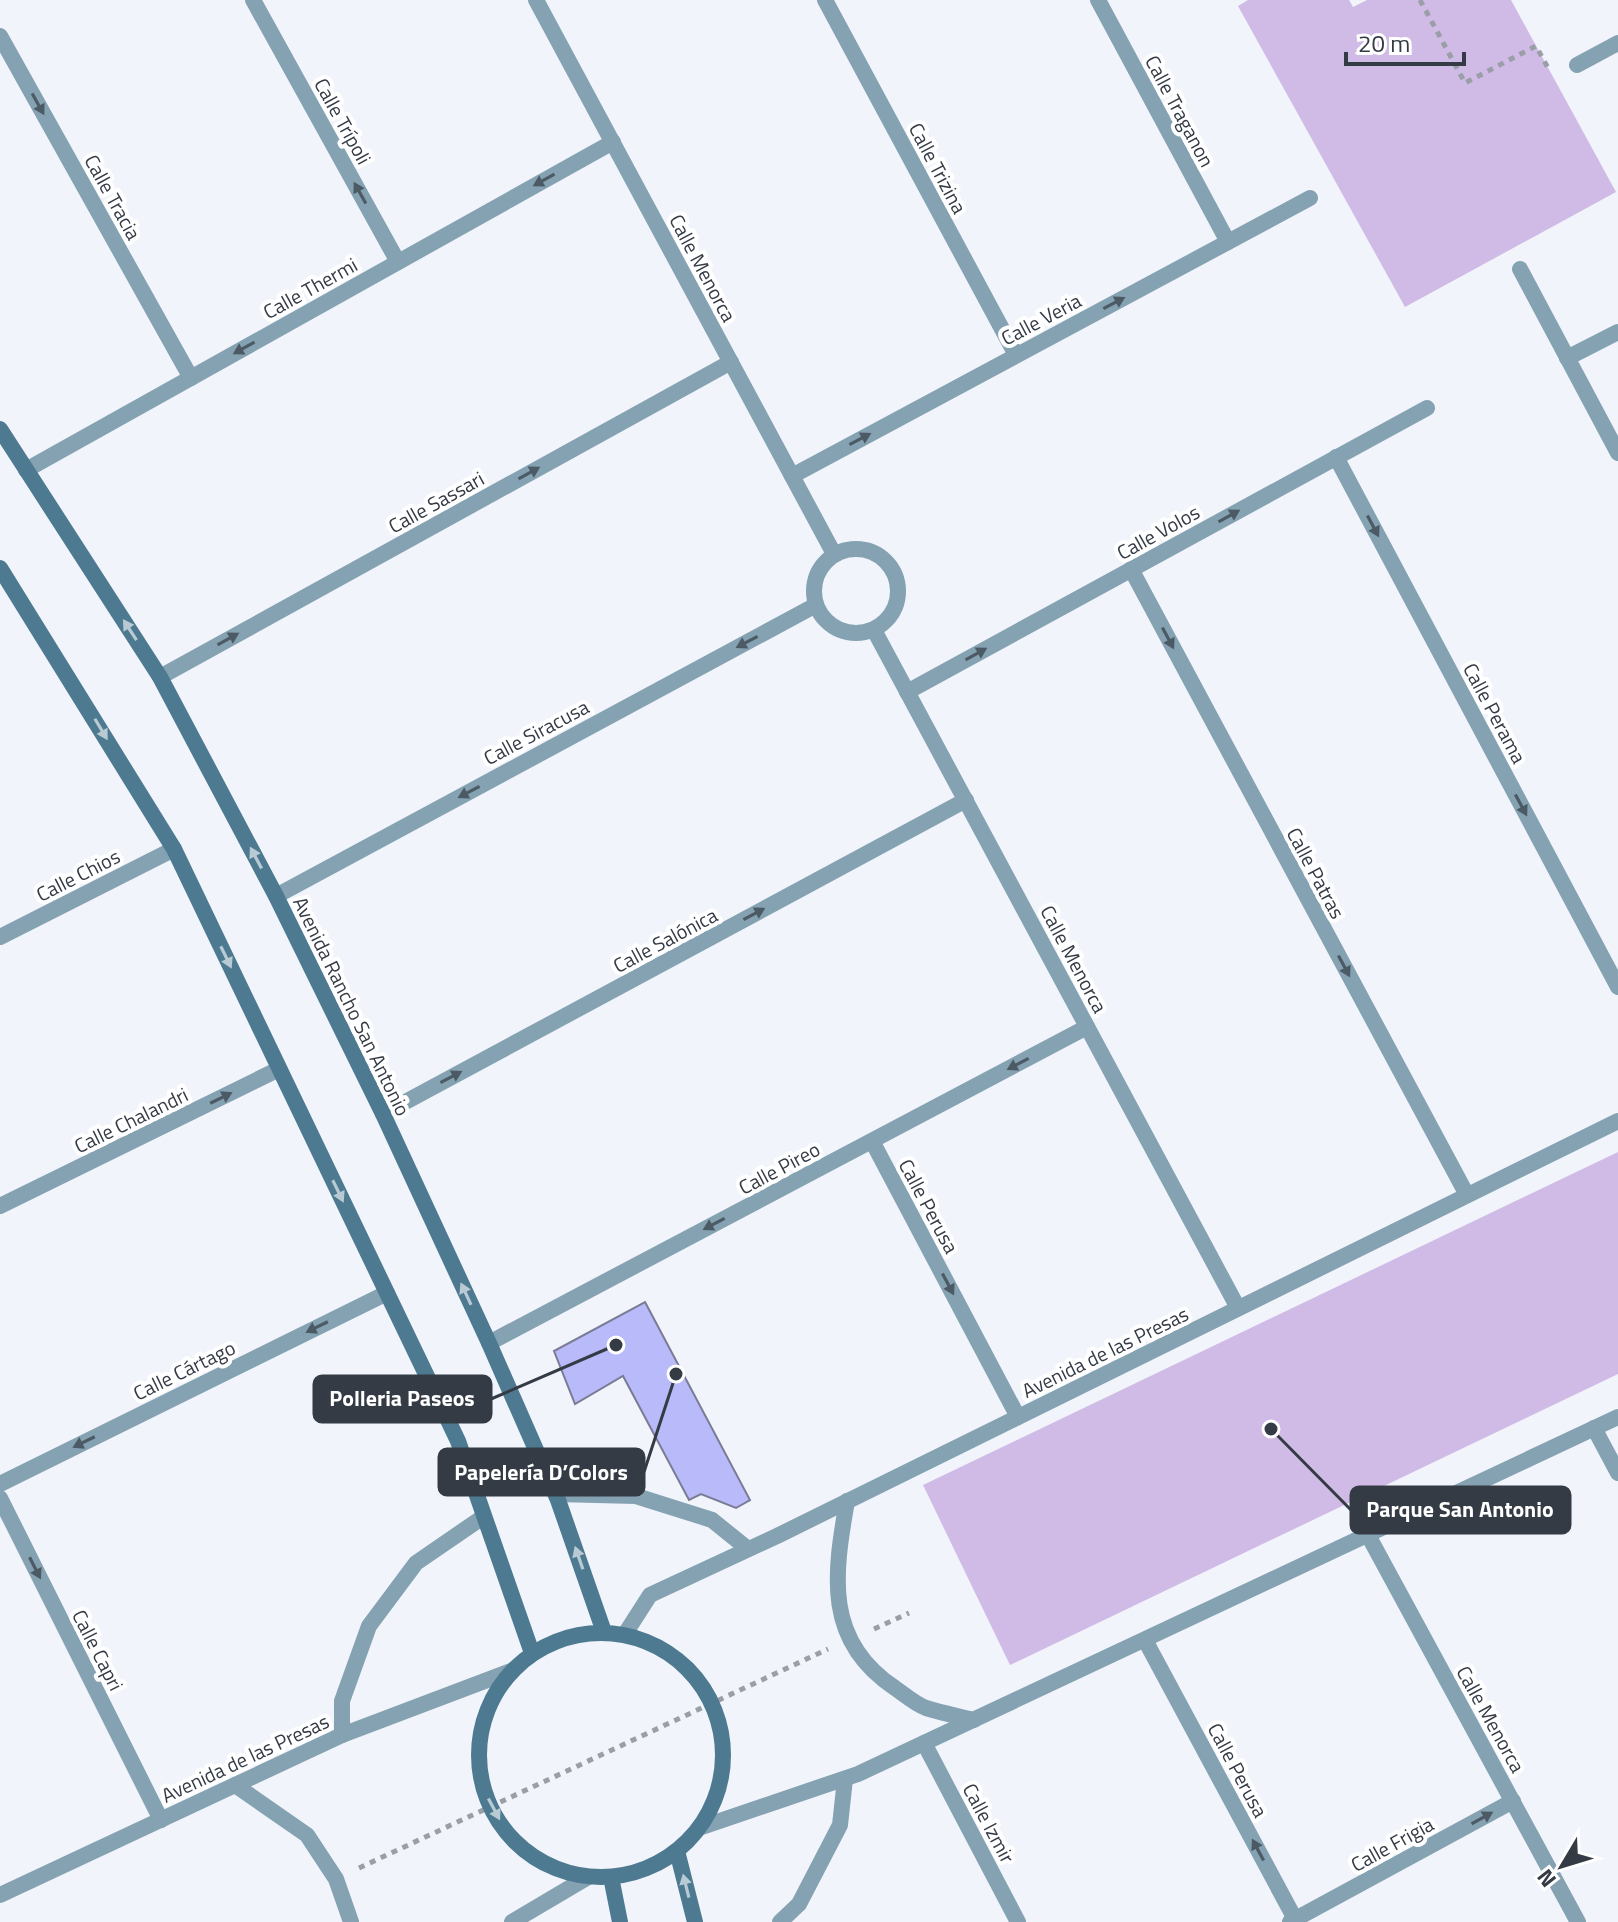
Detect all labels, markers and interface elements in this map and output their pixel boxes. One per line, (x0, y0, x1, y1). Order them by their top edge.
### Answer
scale bar (1346, 16, 1464, 66)
text: 20 m (1358, 25, 1410, 61)
street label: Calle Traganon (1138, 50, 1222, 172)
street label: Calle Trípoli (306, 72, 380, 170)
one-way arrow (31, 93, 45, 116)
street label: Calle Trizina (901, 117, 975, 219)
street label: Calle Tracia (77, 149, 149, 245)
one-way arrow (533, 173, 556, 187)
one-way arrow (354, 182, 367, 205)
street label: Calle Menorca (662, 209, 744, 327)
street label: Calle Thermi (257, 249, 363, 327)
street label: Calle Veria (995, 285, 1087, 353)
one-way arrow (1103, 296, 1126, 309)
one-way arrow (233, 341, 256, 355)
one-way arrow (849, 432, 872, 446)
street label: Calle Sassari (382, 463, 490, 541)
one-way arrow (518, 466, 540, 480)
street label: Calle Volos (1111, 496, 1205, 568)
one-way arrow (1217, 509, 1240, 523)
one-way arrow (1366, 515, 1379, 538)
one-way arrow (122, 620, 137, 641)
one-way arrow (1161, 627, 1174, 650)
one-way arrow (217, 632, 239, 646)
one-way arrow (736, 634, 758, 648)
one-way arrow (965, 647, 987, 661)
street label: Calle Perama (1455, 657, 1535, 769)
street label: Calle Siracusa (478, 691, 594, 773)
one-way arrow (93, 718, 107, 740)
one-way arrow (457, 785, 480, 798)
one-way arrow (1515, 794, 1528, 817)
street label: Calle Patras (1279, 822, 1353, 924)
street label: Calle Chios (31, 841, 125, 909)
one-way arrow (249, 846, 263, 869)
street label: Avenida Rancho San Antonio (285, 891, 419, 1121)
street label: Calle Salónica (607, 899, 723, 981)
street label: Calle Menorca (1033, 900, 1115, 1018)
one-way arrow (743, 908, 766, 921)
one-way arrow (219, 945, 232, 968)
one-way arrow (1336, 955, 1350, 977)
one-way arrow (1007, 1057, 1030, 1070)
one-way arrow (440, 1071, 463, 1084)
street label: Calle Chalandri (69, 1079, 193, 1161)
one-way arrow (209, 1091, 232, 1104)
street label: Calle Pireo (733, 1134, 825, 1202)
street label: Calle Perusa (891, 1153, 967, 1259)
one-way arrow (331, 1179, 345, 1203)
one-way arrow (703, 1217, 725, 1231)
one-way arrow (940, 1273, 954, 1295)
one-way arrow (459, 1282, 473, 1305)
street label: Avenida de las Presas (1016, 1298, 1194, 1406)
one-way arrow (305, 1320, 328, 1334)
street label: Calle Cártago (128, 1332, 240, 1408)
callout: Polleria Paseos (314, 1376, 491, 1422)
text: Polleria Paseos (329, 1381, 475, 1415)
one-way arrow (72, 1436, 95, 1449)
callout: Papelería D’Colors (439, 1449, 644, 1495)
text: Papelería D’Colors (454, 1455, 628, 1489)
callout: Parque San Antonio (1351, 1487, 1570, 1533)
text: Parque San Antonio (1366, 1492, 1554, 1526)
one-way arrow (572, 1546, 584, 1570)
one-way arrow (28, 1556, 42, 1579)
street label: Calle Capri (64, 1604, 132, 1696)
street label: Calle Menorca (1449, 1660, 1533, 1778)
street label: Avenida de las Presas (156, 1706, 334, 1810)
street label: Calle Perusa (1200, 1717, 1276, 1823)
street label: Calle Izmir (955, 1777, 1023, 1869)
one-way arrow (486, 1798, 500, 1820)
street label: Calle Frigia (1345, 1808, 1439, 1880)
one-way arrow (1470, 1811, 1493, 1825)
north arrow (1522, 1826, 1602, 1906)
one-way arrow (1252, 1839, 1265, 1862)
text: N (1528, 1862, 1564, 1895)
one-way arrow (679, 1874, 692, 1899)

